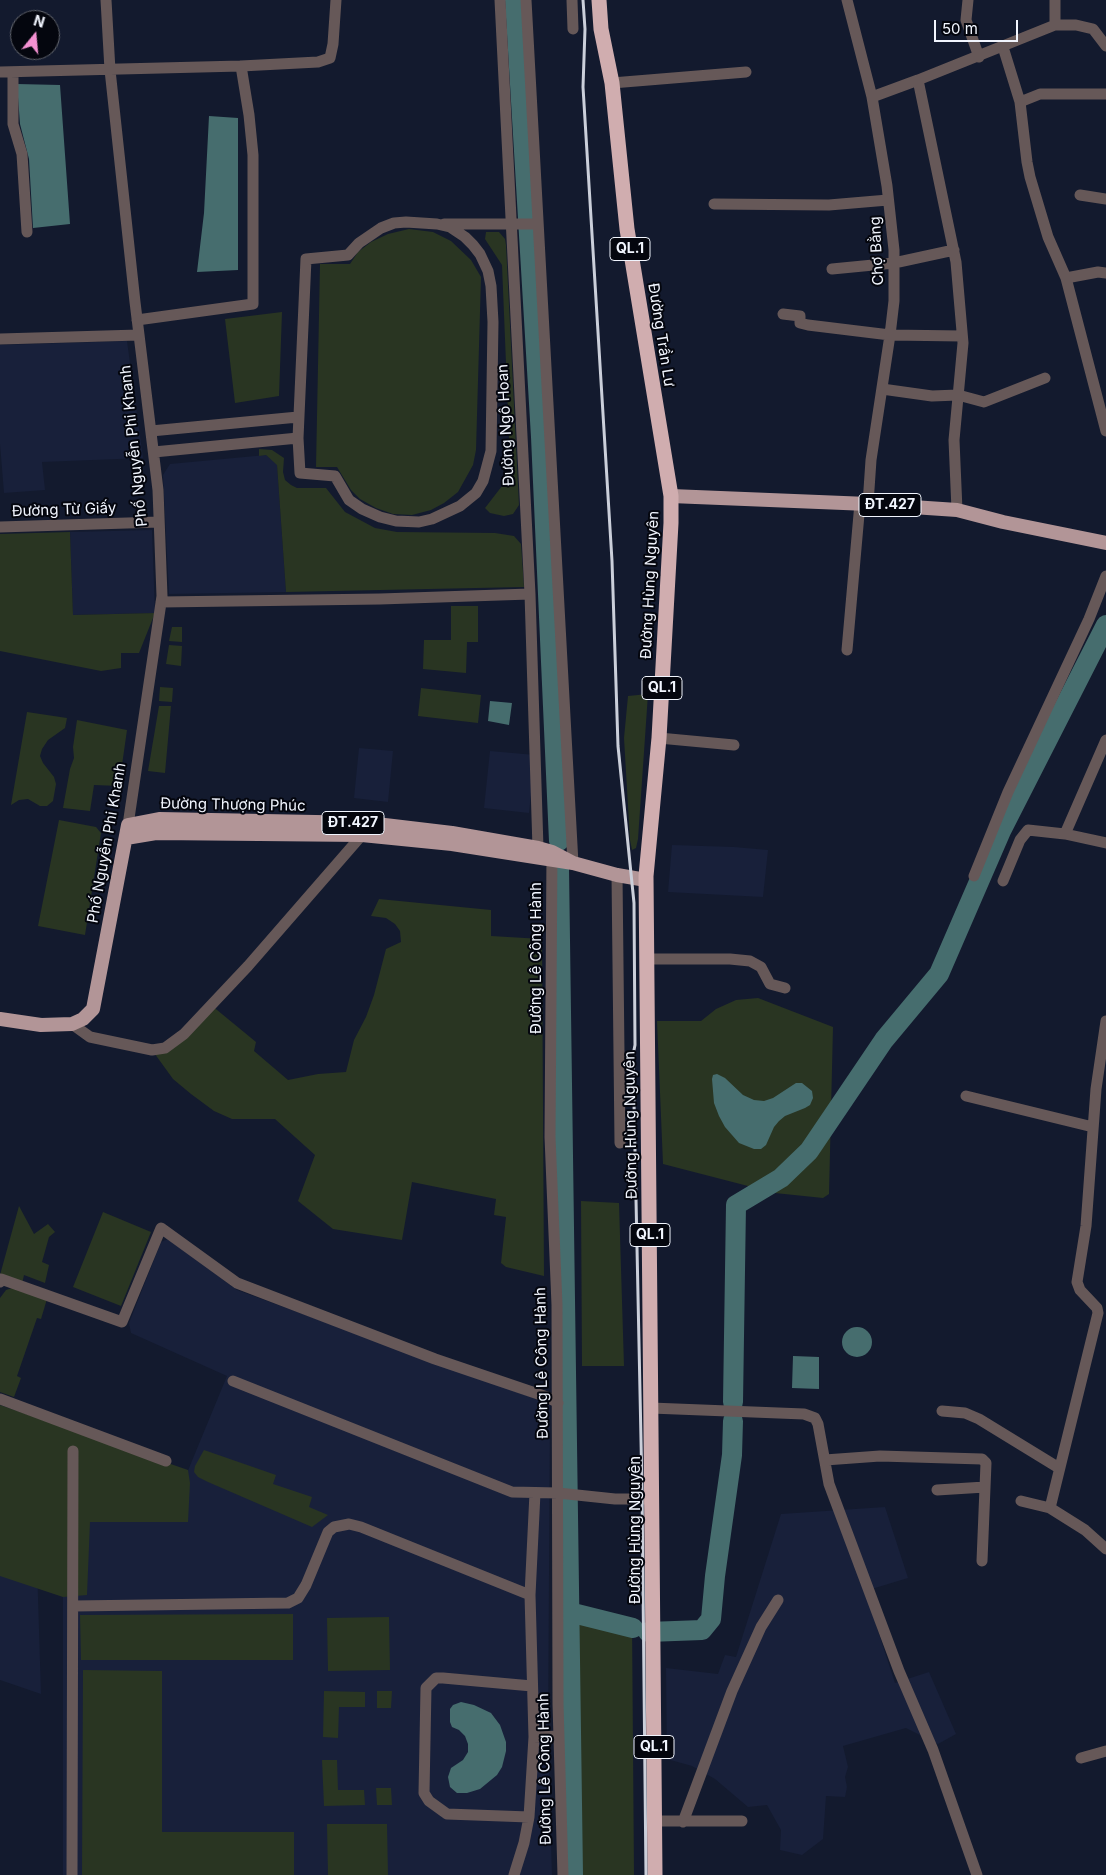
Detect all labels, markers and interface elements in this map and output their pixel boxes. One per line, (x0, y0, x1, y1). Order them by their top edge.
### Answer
north arrow (10, 10, 60, 60)
scale bar (936, 10, 1020, 42)
text: N (32, 11, 47, 31)
text: 50 m (942, 19, 978, 38)
street label: Chợ Bằng (866, 216, 888, 286)
road number: QL.1 (610, 238, 650, 260)
street label: Đường Trần Lư (644, 282, 678, 388)
street label: Phố Nguyễn Phi Khanh (117, 364, 151, 528)
street label: Đường Ngô Hoan (494, 364, 518, 486)
road number: ĐT.427 (859, 494, 921, 516)
street label: Đường Từ Giấy (12, 499, 116, 521)
street label: Đường Hùng Nguyên (637, 511, 663, 659)
road number: QL.1 (642, 676, 682, 700)
street label: Phố Nguyễn Phi Khanh (84, 761, 130, 925)
street label: Đường Thượng Phúc (160, 795, 306, 815)
road number: ĐT.427 (322, 811, 384, 834)
street label: Đường Lê Công Hành (527, 882, 545, 1034)
street label: Đường Hùng Nguyên (621, 1051, 641, 1199)
road number: QL.1 (630, 1224, 670, 1246)
street label: Đường Lê Công Hành (532, 1287, 552, 1439)
street label: Đường Hùng Nguyên (626, 1456, 644, 1604)
street label: Đường Lê Công Hành (535, 1693, 555, 1845)
road number: QL.1 (634, 1735, 674, 1758)

